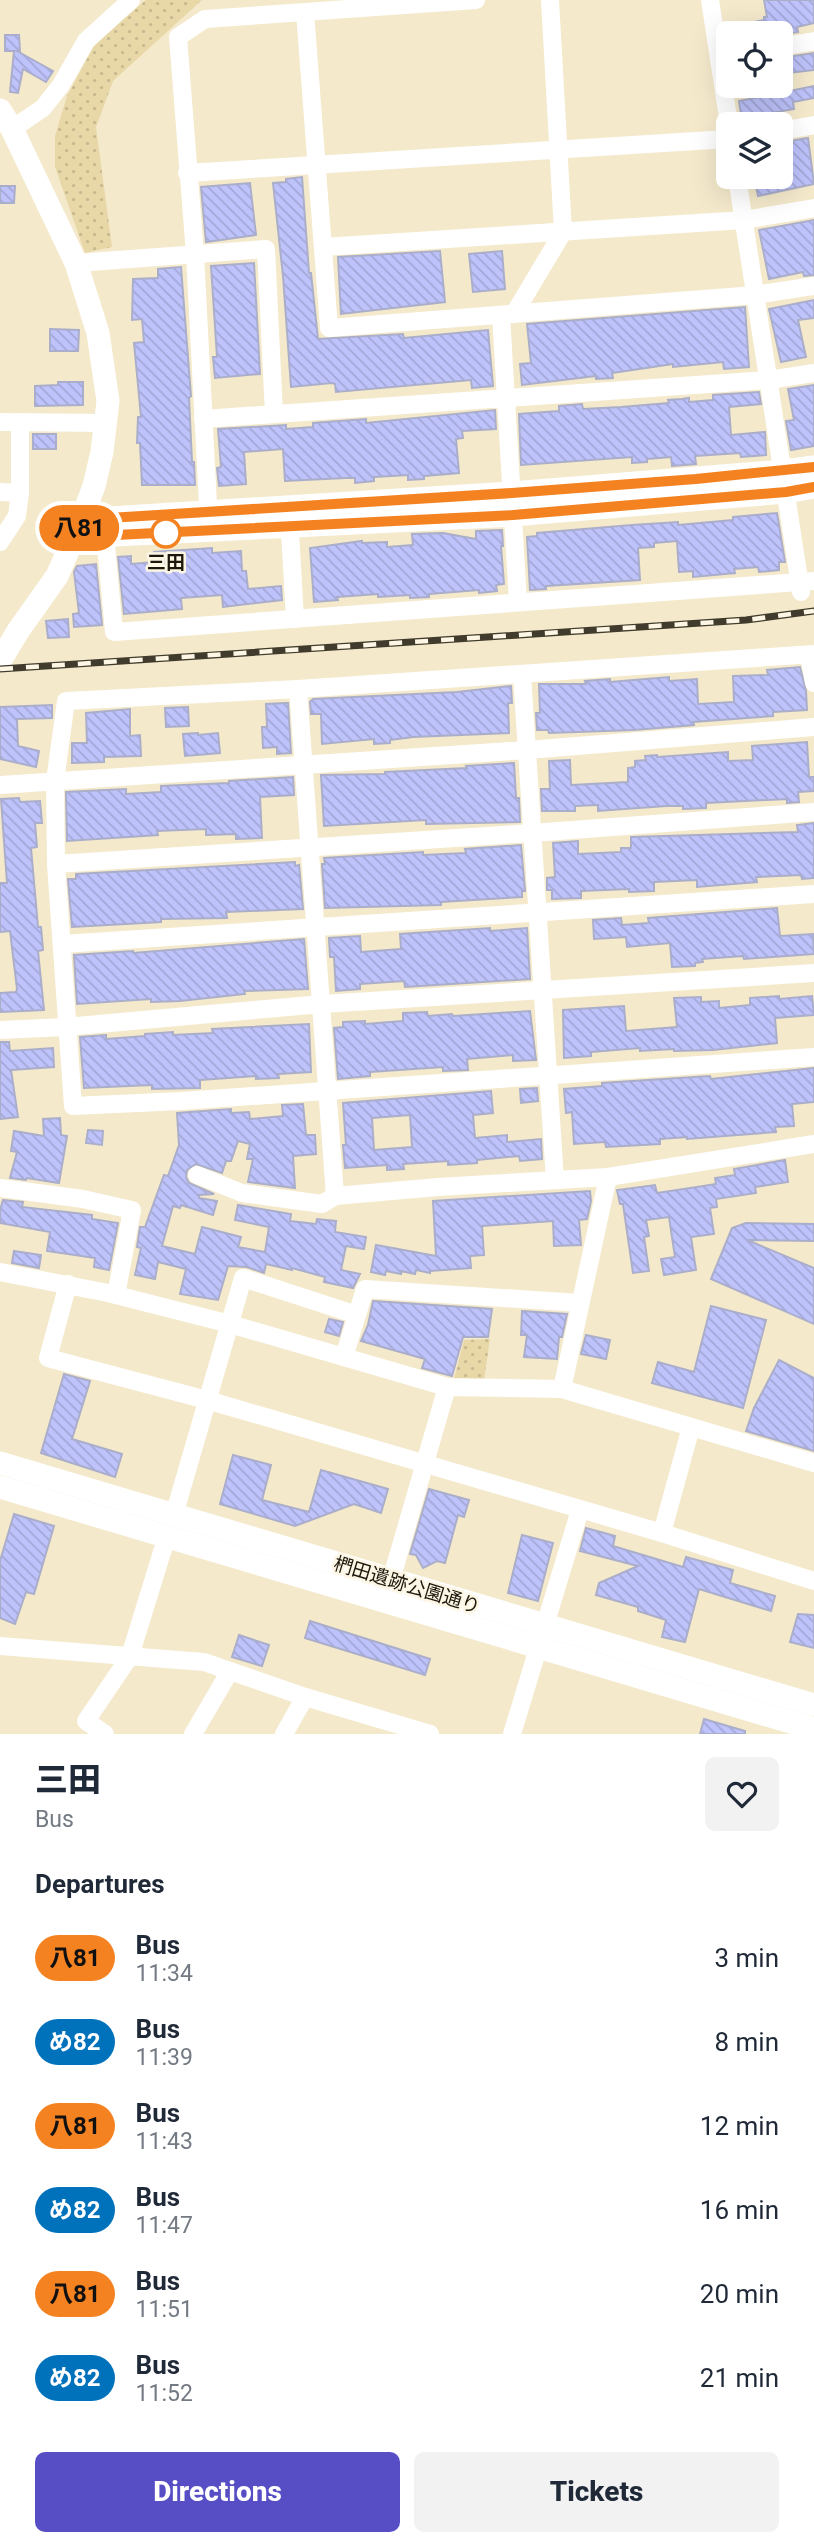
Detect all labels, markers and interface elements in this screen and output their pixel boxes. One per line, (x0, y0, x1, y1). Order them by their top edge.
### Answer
map controls (716, 21, 793, 189)
button: locate (716, 21, 793, 98)
button: layers (716, 112, 793, 189)
line badge: 八81 (39, 505, 119, 551)
text: 八81 (53, 514, 105, 542)
marker: 三田 (151, 518, 181, 548)
place label: 三田 (147, 551, 185, 574)
street label: 椚田遺跡公園通り (331, 1552, 483, 1618)
button: heart (705, 1757, 779, 1831)
text: 三田 (35, 1760, 101, 1799)
text: Bus (35, 1806, 74, 1833)
text: Departures (35, 1869, 165, 1899)
text: Bus (136, 1930, 180, 1960)
text: 3 min (714, 1943, 779, 1973)
text: 八81 (49, 1944, 101, 1972)
text: 11:34 (136, 1960, 193, 1987)
text: Bus (136, 2014, 180, 2044)
text: 8 min (714, 2027, 779, 2057)
text: め82 (49, 2028, 101, 2056)
text: 11:39 (136, 2044, 193, 2071)
text: Bus (136, 2098, 180, 2128)
text: 12 min (700, 2111, 779, 2141)
text: 八81 (49, 2112, 101, 2140)
text: 11:43 (136, 2128, 193, 2155)
text: Bus (136, 2182, 180, 2212)
text: 16 min (700, 2195, 779, 2225)
text: め82 (49, 2196, 101, 2224)
text: 11:47 (136, 2212, 193, 2239)
text: Bus (136, 2266, 180, 2296)
text: 20 min (700, 2279, 779, 2309)
text: 八81 (49, 2280, 101, 2308)
text: 11:51 (136, 2296, 193, 2323)
text: Bus (136, 2350, 180, 2380)
text: 21 min (700, 2363, 779, 2393)
text: め82 (49, 2364, 101, 2392)
text: 11:52 (136, 2380, 193, 2407)
button: Directions (35, 2452, 400, 2532)
button: Tickets (414, 2452, 779, 2532)

